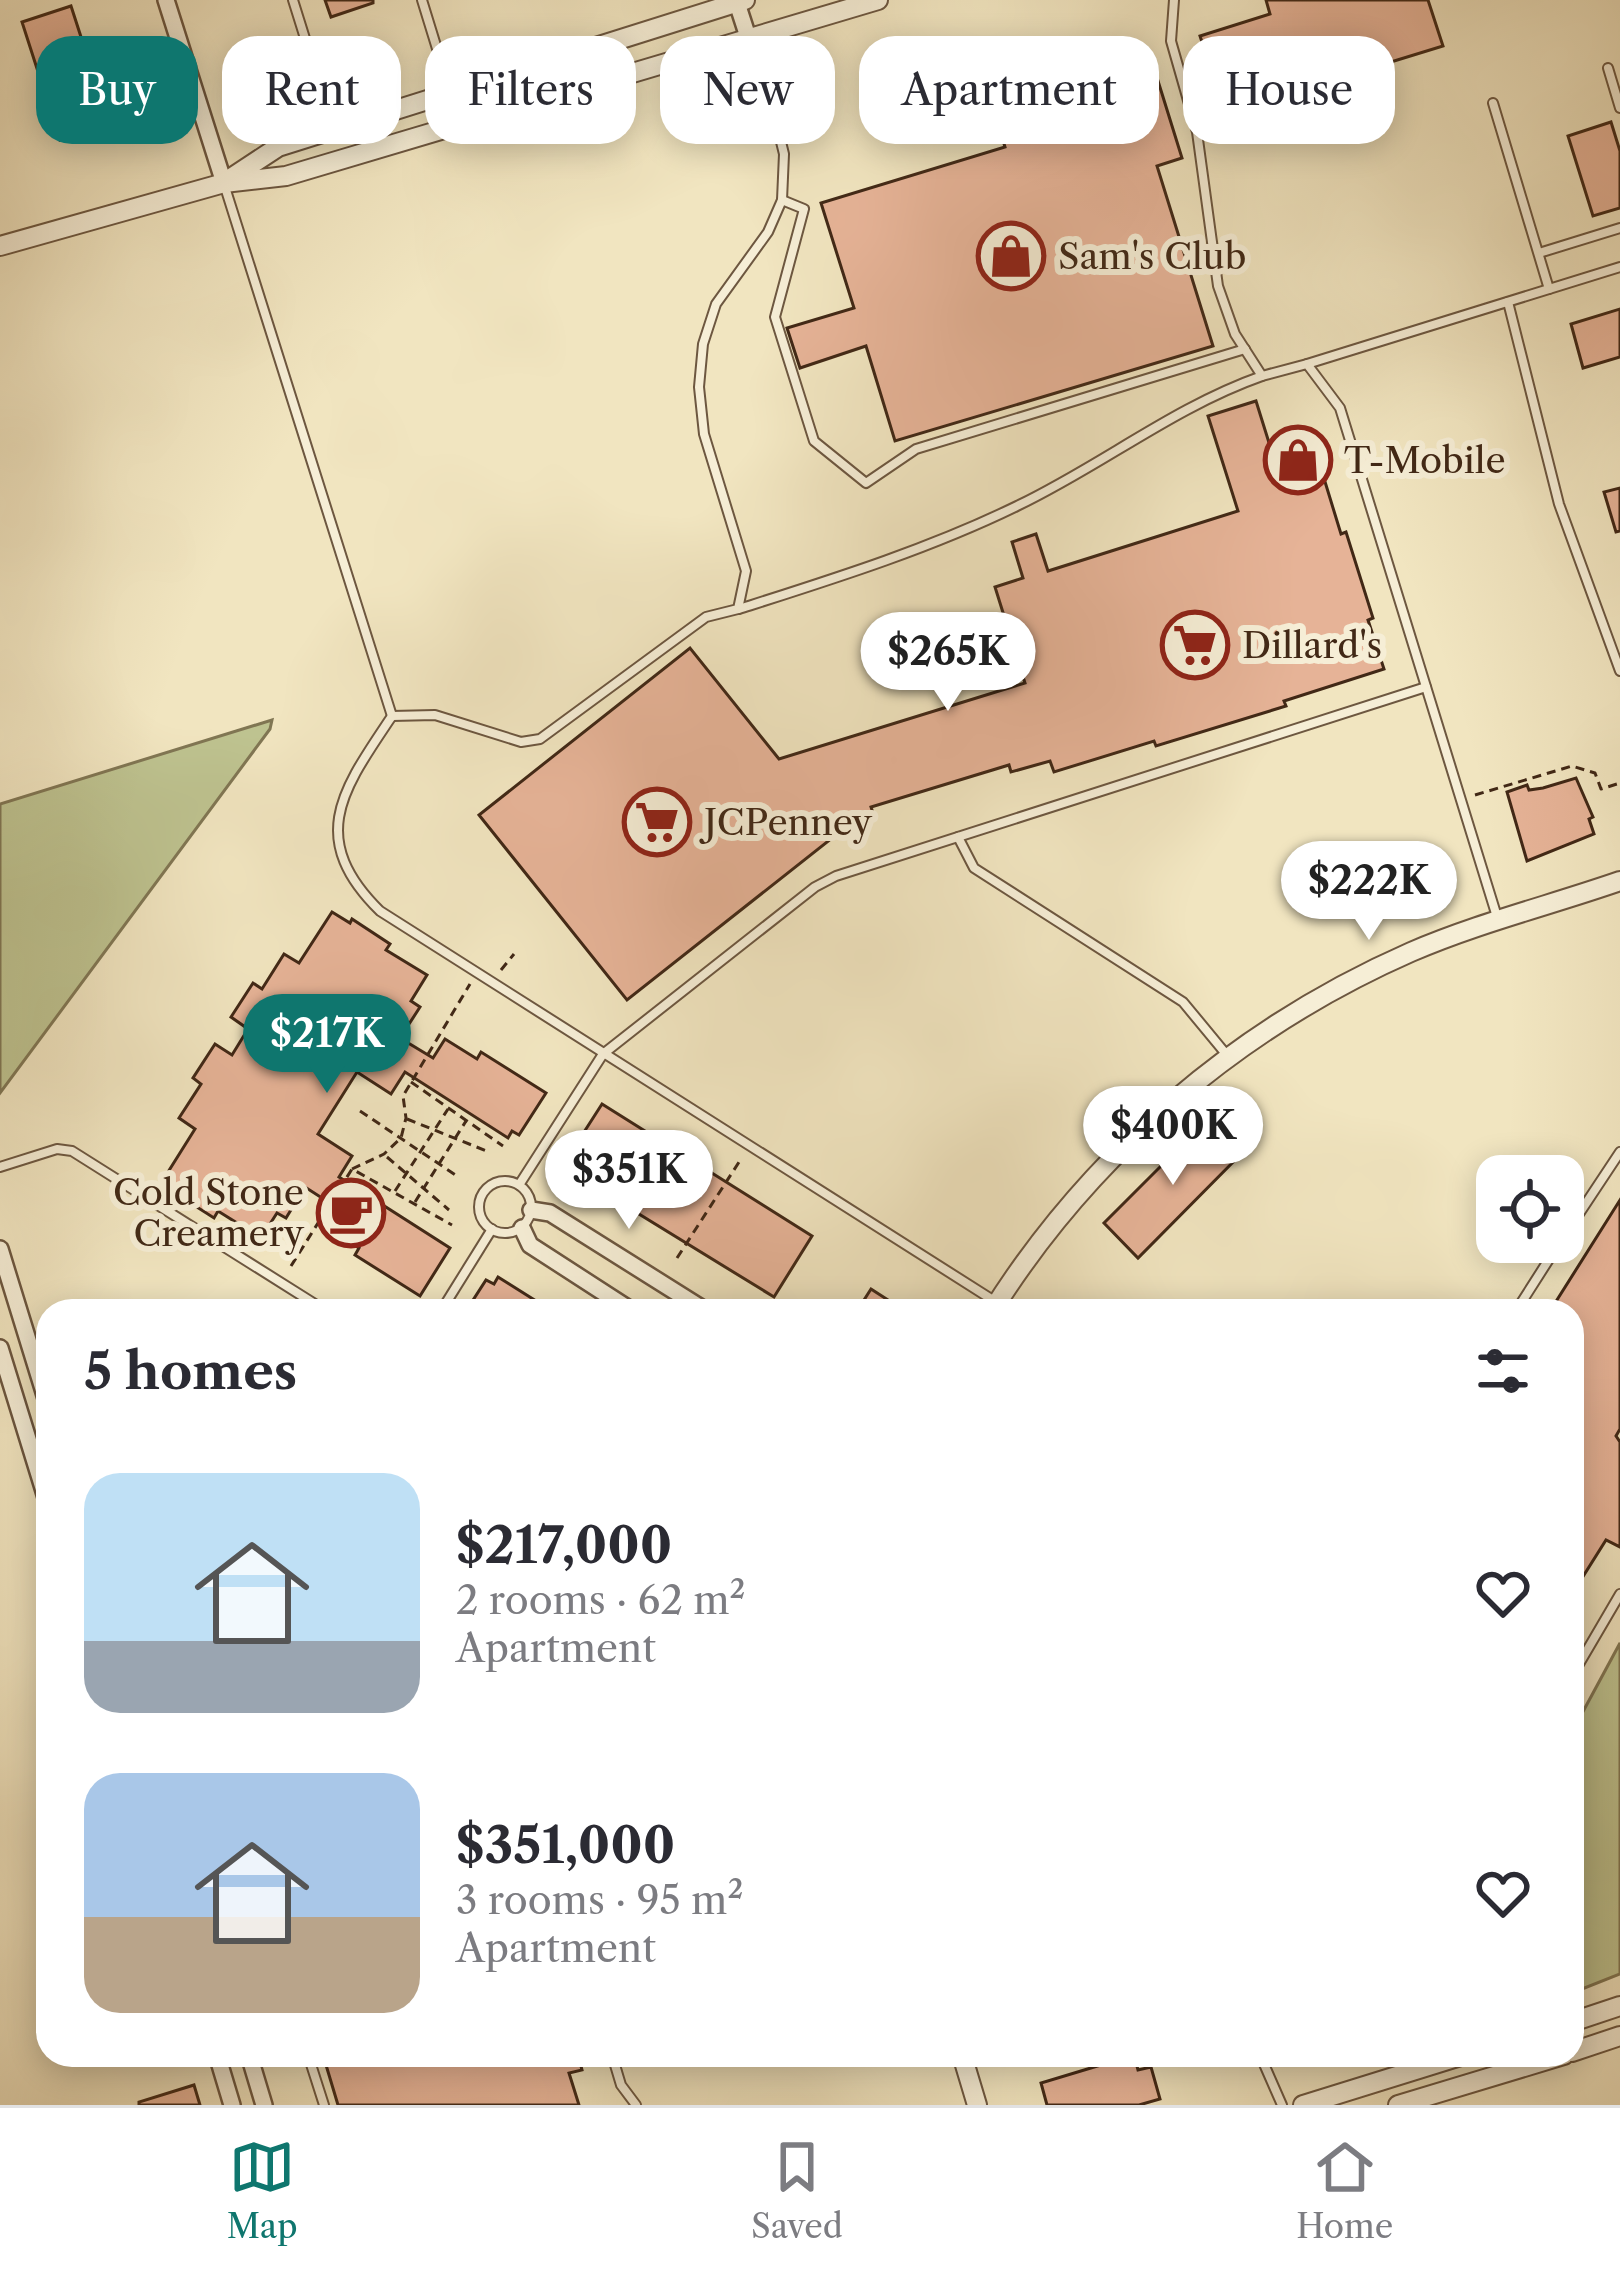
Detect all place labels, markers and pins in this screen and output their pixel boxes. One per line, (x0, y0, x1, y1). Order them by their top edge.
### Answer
shop icon: Sam's Club (976, 221, 1046, 291)
place label: Sam's Club (1058, 234, 1247, 278)
shop icon: T-Mobile (1263, 425, 1333, 495)
place label: T-Mobile (1344, 438, 1506, 482)
supermarket icon: Dillard's (1160, 610, 1230, 680)
pin: $265K (864, 612, 1032, 714)
place label: Dillard's (1242, 623, 1382, 667)
supermarket icon: JCPenney (622, 787, 692, 857)
place label: JCPenney (699, 800, 873, 844)
pin: $222K (1285, 841, 1453, 943)
pin: $217K (243, 994, 411, 1096)
pin: $400K (1089, 1086, 1257, 1188)
pin: $351K (545, 1130, 713, 1232)
place label: Cold Stone Creamery (113, 1170, 305, 1255)
cafe icon: Cold Stone Creamery (316, 1178, 386, 1248)

